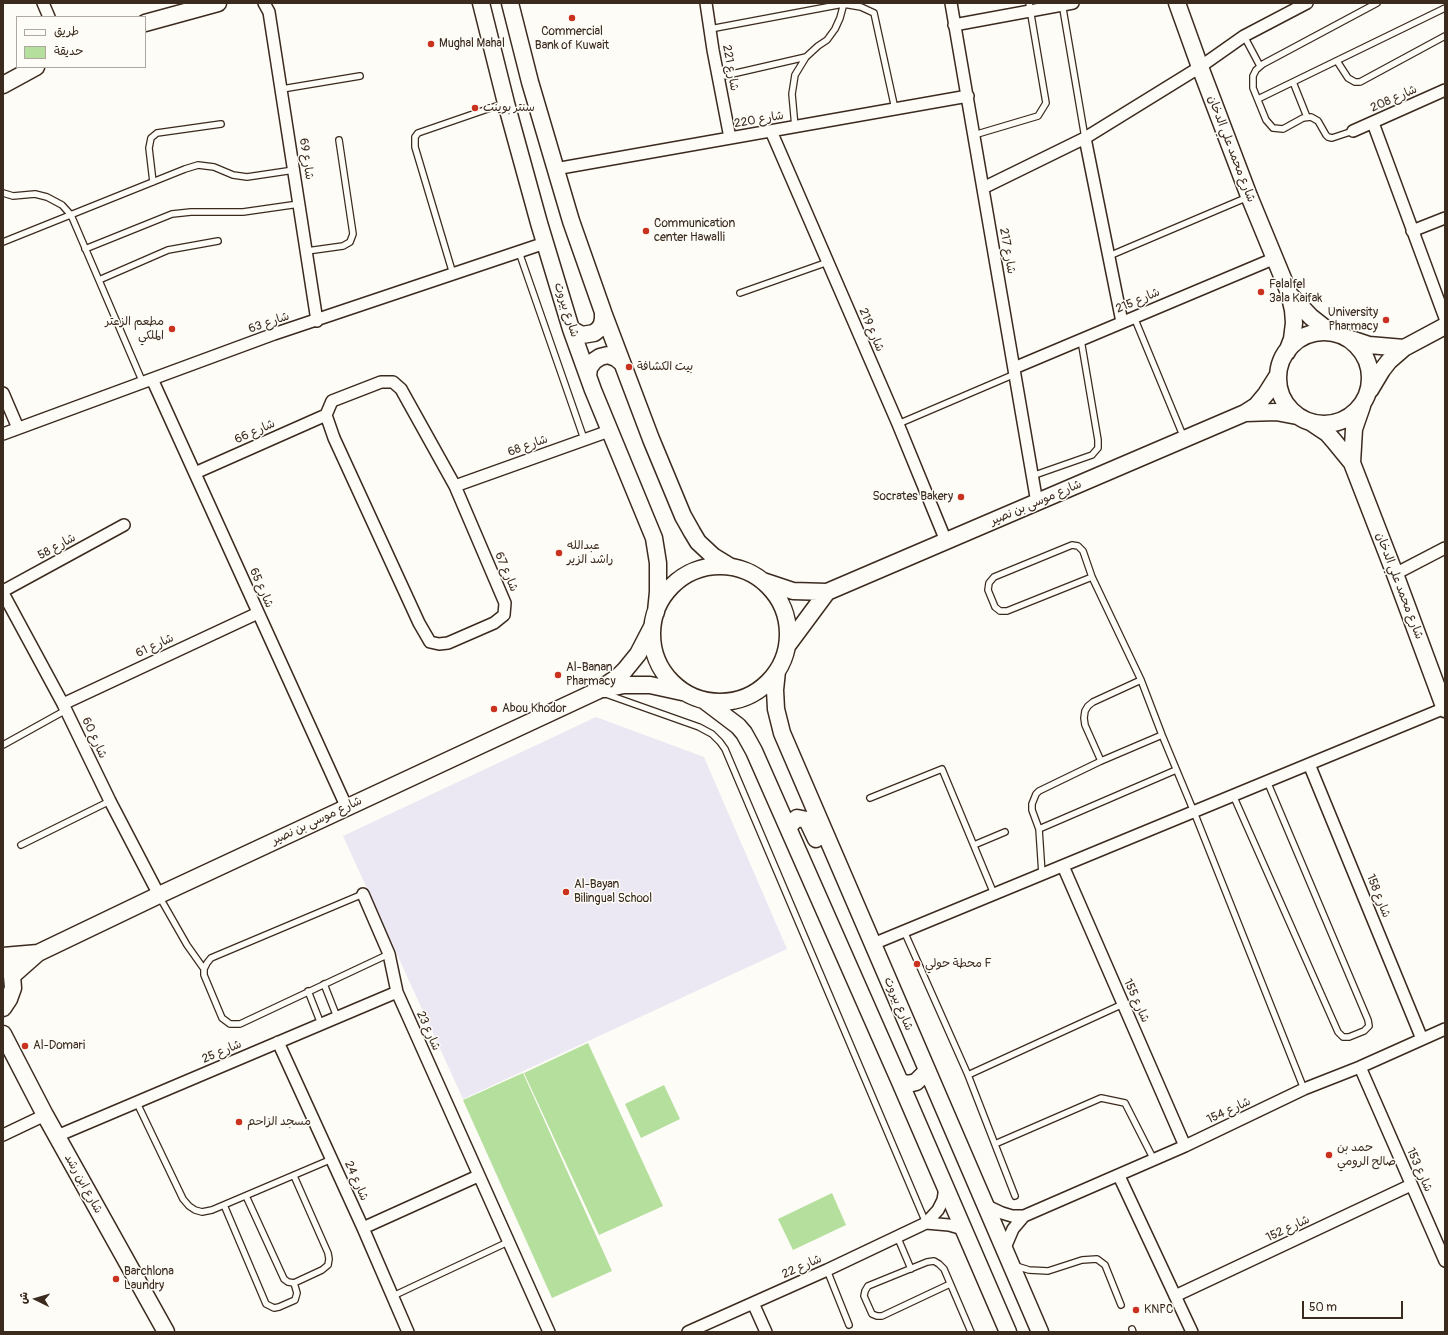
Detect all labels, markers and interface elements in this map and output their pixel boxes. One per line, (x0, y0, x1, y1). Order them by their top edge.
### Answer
marker: Commercial Bank of Kuwait (567, 13, 577, 23)
legend (16, 16, 146, 68)
text: طريق (54, 24, 79, 39)
place label: Commercial Bank of Kuwait (535, 25, 609, 53)
place label: Mughal Mahal (439, 37, 505, 51)
marker: Mughal Mahal (426, 39, 436, 49)
text: حديقة (54, 44, 83, 59)
street label: شارع 221 (719, 44, 741, 92)
street label: شارع 208 (1368, 82, 1420, 116)
street label: شارع محمد علي الدخان (1204, 94, 1258, 204)
place label: سنتر بوينت (483, 101, 535, 115)
marker: سنتر بوينت (470, 103, 480, 113)
street label: شارع 220 (733, 109, 785, 131)
street label: شارع 69 (296, 137, 316, 181)
place label: Communication center Hawalli (654, 217, 735, 245)
marker: Communication center Hawalli (641, 226, 651, 236)
street label: شارع 217 (996, 227, 1018, 275)
place label: Falalfel 3ala Kaifak (1269, 278, 1322, 306)
street label: شارع بيروت (550, 281, 582, 339)
street label: شارع 215 (1114, 285, 1162, 317)
marker: Falalfel 3ala Kaifak (1256, 287, 1266, 297)
street label: شارع 219 (855, 306, 887, 354)
place label: University Pharmacy (1328, 306, 1378, 334)
street label: شارع 63 (247, 309, 291, 337)
place label: مطعم الزعتر الملكي (105, 315, 164, 343)
marker: University Pharmacy (1381, 315, 1391, 325)
marker: مطعم الزعتر الملكي (167, 324, 177, 334)
place label: بيت الكشافة (637, 360, 693, 374)
marker: بيت الكشافة (624, 362, 634, 372)
street label: شارع 66 (233, 417, 277, 447)
street label: شارع 68 (506, 432, 550, 460)
street label: شارع موسى بن نصير (988, 477, 1084, 529)
place label: Socrates Bakery (873, 490, 953, 504)
marker: Socrates Bakery (956, 492, 966, 502)
street label: شارع 58 (36, 531, 78, 563)
street label: شارع محمد علي الدخان (1372, 531, 1426, 641)
place label: عبدالله راشد الزير (567, 539, 613, 567)
marker: عبدالله راشد الزير (554, 548, 564, 558)
street label: شارع 67 (491, 550, 521, 594)
street label: شارع 65 (246, 566, 276, 610)
street label: شارع 61 (134, 631, 176, 661)
place label: Al-Banan Pharmacy (566, 661, 616, 689)
marker: Al-Banan Pharmacy (553, 670, 563, 680)
place label: Abou Khodor (502, 702, 566, 716)
marker: Abou Khodor (489, 704, 499, 714)
street label: شارع 60 (78, 715, 110, 761)
street label: شارع موسى بن نصير (270, 794, 364, 848)
street label: شارع 158 (1363, 872, 1393, 920)
place label: Al-Bayan Bilingual School (574, 878, 652, 906)
marker: Al-Bayan Bilingual School (561, 887, 571, 897)
place label: محطة حولي F (925, 957, 992, 971)
marker: محطة حولي F (912, 959, 922, 969)
street label: شارع بيروت (880, 975, 916, 1033)
street label: شارع 155 (1120, 977, 1152, 1025)
street label: شارع 23 (413, 1009, 443, 1053)
street label: شارع 25 (200, 1037, 244, 1067)
place label: Al-Domari (33, 1039, 85, 1053)
marker: Al-Domari (20, 1041, 30, 1051)
street label: شارع 154 (1205, 1095, 1253, 1127)
place label: مسجد الزاحم (247, 1115, 311, 1129)
marker: مسجد الزاحم (234, 1117, 244, 1127)
place label: حمد بن صالح الرومي (1337, 1141, 1396, 1169)
street label: شارع 153 (1403, 1146, 1435, 1194)
marker: حمد بن صالح الرومي (1324, 1150, 1334, 1160)
street label: شارع ابن رشد (61, 1152, 105, 1216)
street label: شارع 24 (341, 1159, 371, 1203)
street label: شارع 152 (1264, 1213, 1312, 1245)
street label: شارع 22 (780, 1252, 824, 1282)
place label: Barchlona Laundry (124, 1265, 174, 1293)
marker: Barchlona Laundry (111, 1274, 121, 1284)
north arrow (16, 1279, 56, 1319)
text: ش (17, 1291, 31, 1305)
scale bar (1304, 1293, 1405, 1319)
text: 50 m (1309, 1300, 1337, 1315)
place label: KNPC (1144, 1303, 1173, 1317)
marker: KNPC (1131, 1305, 1141, 1315)

